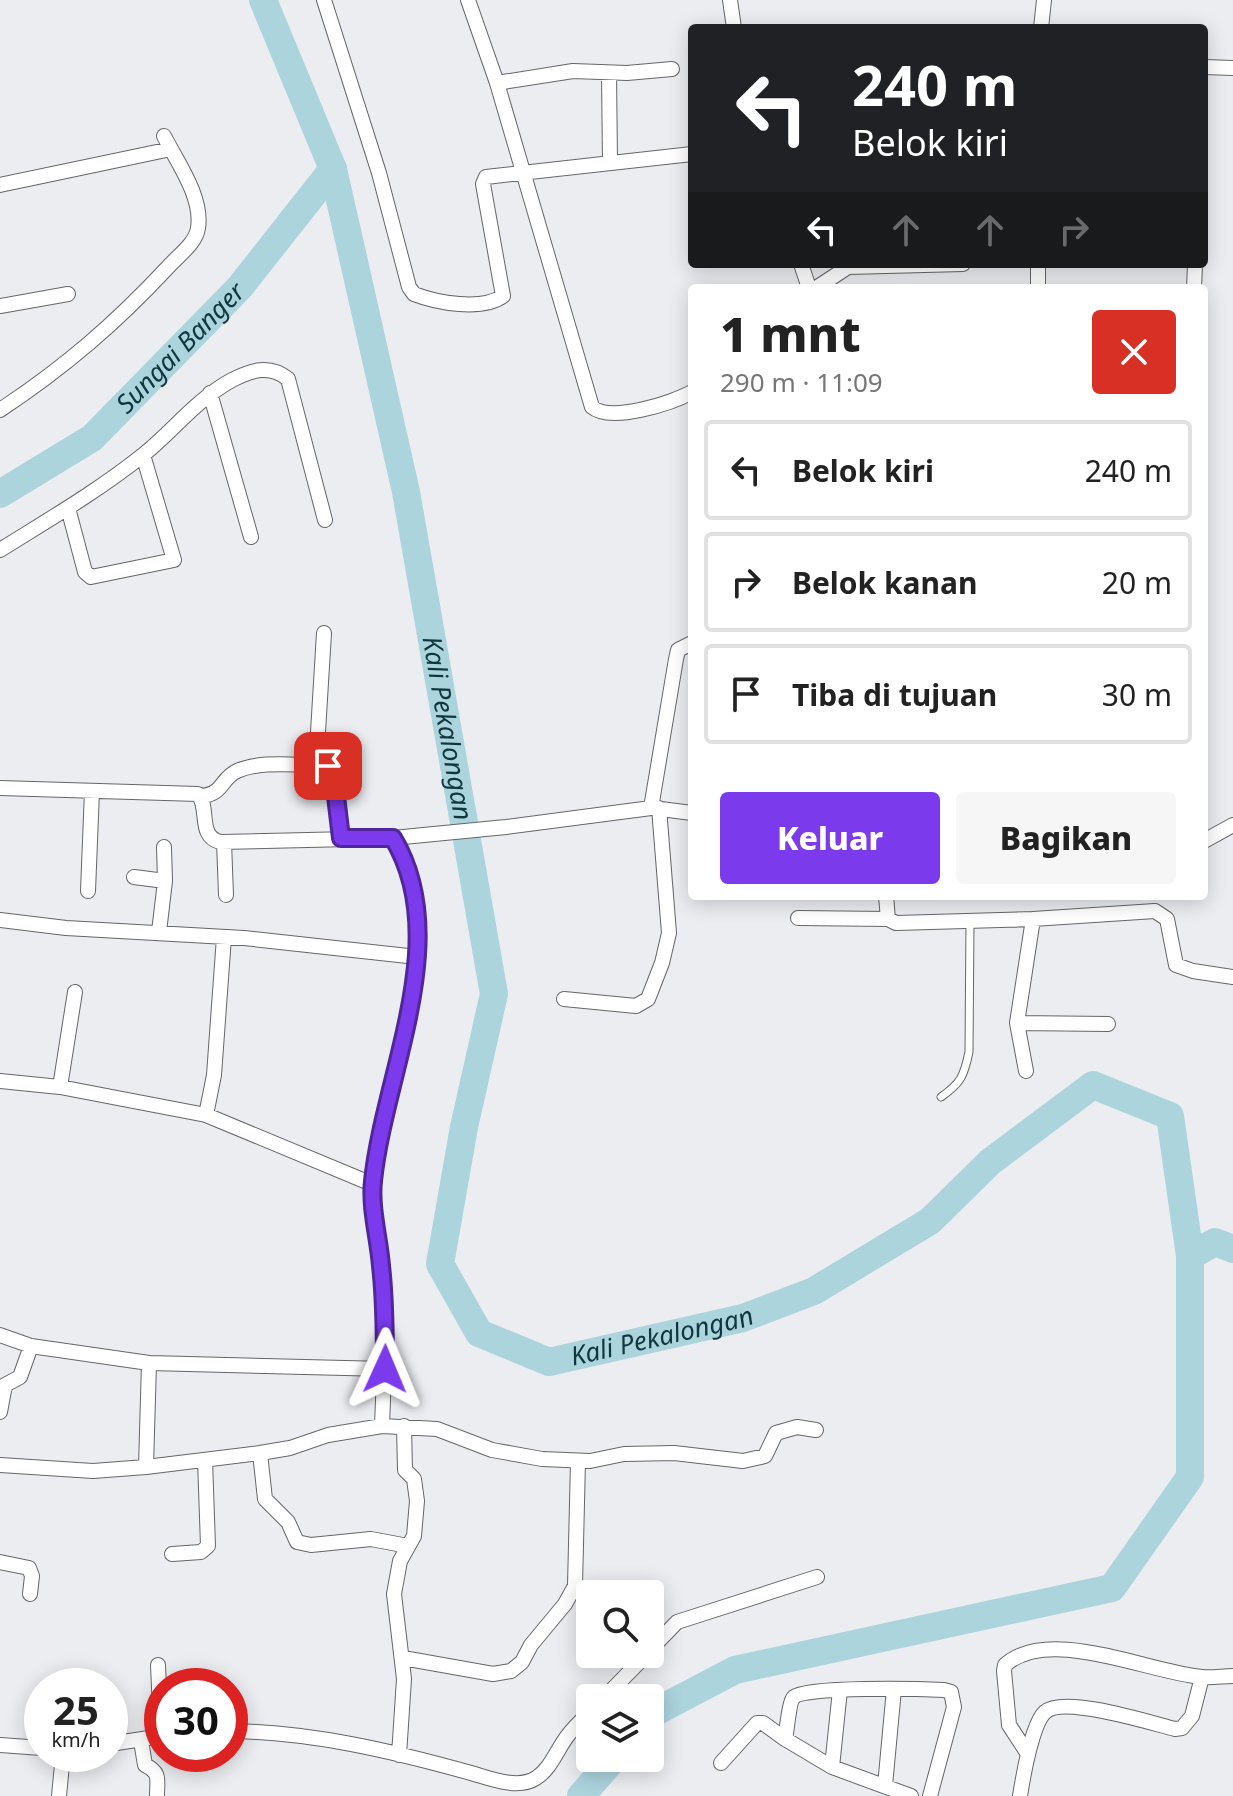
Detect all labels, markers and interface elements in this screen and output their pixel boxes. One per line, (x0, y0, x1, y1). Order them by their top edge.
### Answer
text: 240 m (852, 46, 1017, 122)
icon: left (720, 56, 824, 160)
text: Belok kiri (852, 118, 1008, 167)
icon: left (800, 208, 844, 252)
icon: ahead (884, 208, 928, 252)
icon: ahead (968, 208, 1012, 252)
icon: right (1052, 208, 1096, 252)
water label: Sungai Banger (107, 272, 253, 421)
text: 1 mnt (720, 301, 861, 366)
button: close (1092, 310, 1176, 394)
text: 290 m · 11:09 (720, 364, 883, 400)
icon: left (724, 448, 768, 492)
text: Belok kiri (792, 450, 934, 491)
text: 240 m (1085, 450, 1172, 491)
icon: right (724, 560, 768, 604)
text: Belok kanan (792, 562, 978, 603)
text: 20 m (1102, 562, 1172, 603)
water label: Kali Pekalongan (415, 633, 482, 823)
icon: arrive (724, 672, 768, 716)
text: Tiba di tujuan (792, 674, 997, 715)
text: 30 m (1102, 674, 1172, 715)
pin (294, 732, 362, 800)
icon: arrive (306, 744, 350, 788)
button: Keluar (720, 792, 940, 884)
button: Bagikan (956, 792, 1176, 884)
water label: Kali Pekalongan (567, 1297, 758, 1374)
position arrow (343, 1327, 427, 1411)
map controls (576, 1580, 664, 1772)
button: search (576, 1580, 664, 1668)
speed limit sign: 30 (144, 1668, 248, 1772)
text: 25 (53, 1682, 99, 1737)
button: layers (576, 1684, 664, 1772)
text: km/h (51, 1726, 101, 1753)

